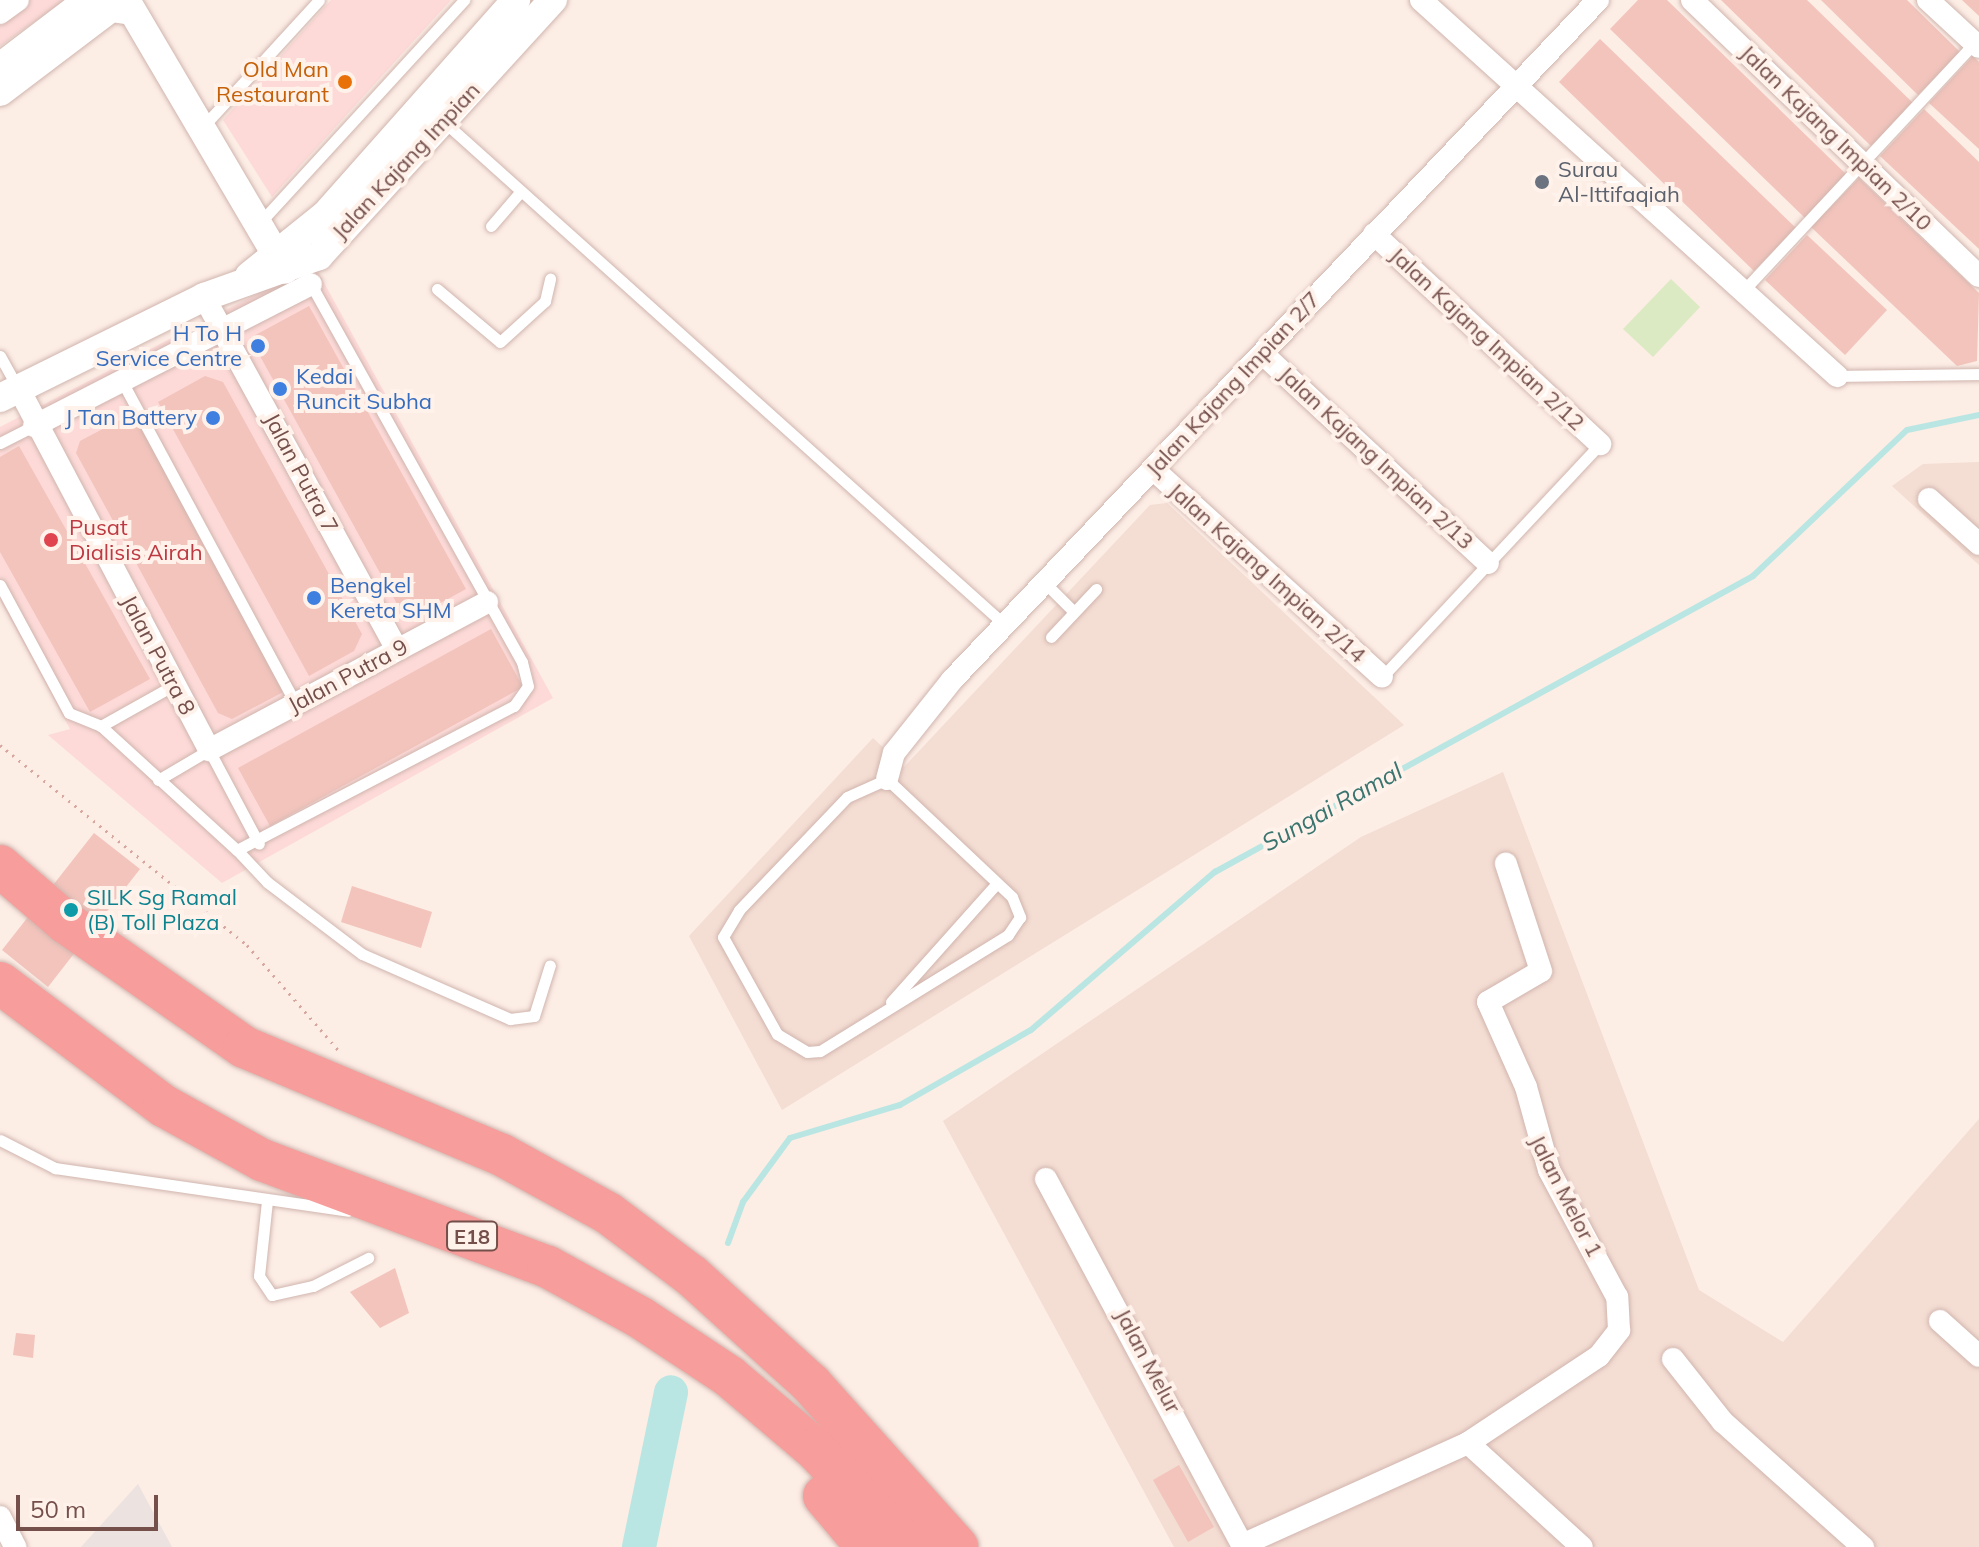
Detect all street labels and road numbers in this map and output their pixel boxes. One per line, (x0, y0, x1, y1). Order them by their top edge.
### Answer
street label: Jalan Kajang Impian 2/10 (1735, 40, 1937, 236)
street label: Jalan Kajang Impian (327, 77, 485, 245)
street label: Jalan Kajang Impian 2/12 (1384, 242, 1590, 436)
street label: Jalan Kajang Impian 2/7 (1140, 286, 1326, 482)
street label: Jalan Kajang Impian 2/13 (1273, 361, 1479, 555)
street label: Jalan Putra 7 (258, 408, 344, 538)
street label: Jalan Kajang Impian 2/14 (1163, 477, 1371, 669)
street label: Jalan Putra 8 (115, 590, 201, 720)
street label: Jalan Putra 9 (283, 633, 413, 719)
street label: Jalan Melor 1 (1524, 1131, 1608, 1261)
road number: E18 (446, 1220, 498, 1252)
street label: Jalan Melur (1110, 1304, 1186, 1418)

